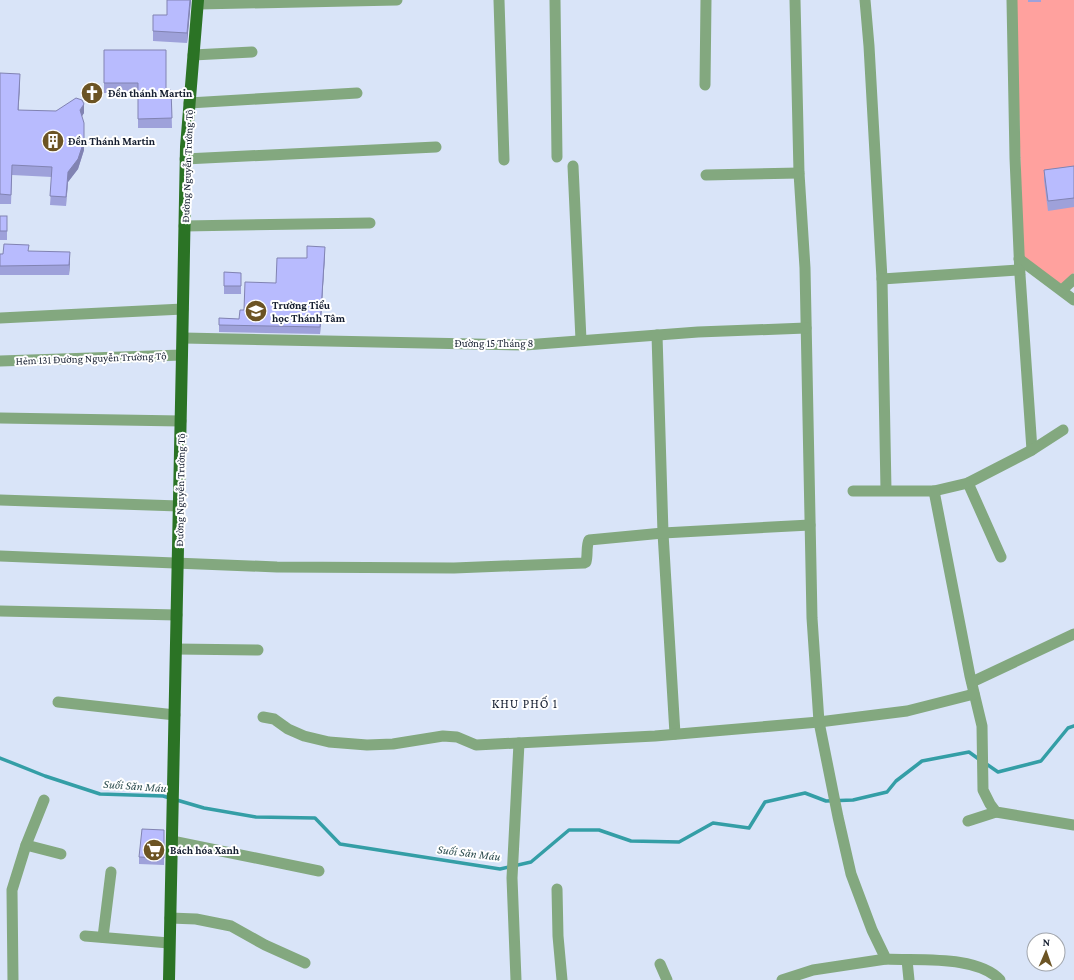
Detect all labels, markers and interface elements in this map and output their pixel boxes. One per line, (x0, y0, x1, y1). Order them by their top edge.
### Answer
church icon: Đền thánh Martin (79, 80, 105, 106)
place label: Đền thánh Martin (108, 87, 193, 99)
street label: Đường Nguyễn Trường Tộ (179, 109, 196, 223)
building icon: Đền Thánh Martin (40, 128, 66, 154)
place label: Đền Thánh Martin (68, 135, 156, 147)
school or university icon: Trường Tiểu học Thánh Tâm (243, 298, 269, 324)
place label: Trường Tiểu học Thánh Tâm (272, 299, 346, 324)
street label: Đường 15 Tháng 8 (455, 337, 534, 350)
street label: Hẻm 131 Đường Nguyễn Trường Tộ (15, 349, 167, 368)
street label: Đường Nguyễn Trường Tộ (173, 433, 188, 547)
district label: KHU PHỐ 1 (492, 695, 558, 711)
water label: Suối Săn Máu (103, 777, 167, 795)
supermarket icon: Bách hóa Xanh (141, 837, 167, 863)
water label: Suối Săn Máu (437, 842, 501, 864)
place label: Bách hóa Xanh (170, 844, 240, 856)
north arrow (1026, 932, 1066, 972)
text: N (1042, 936, 1051, 948)

